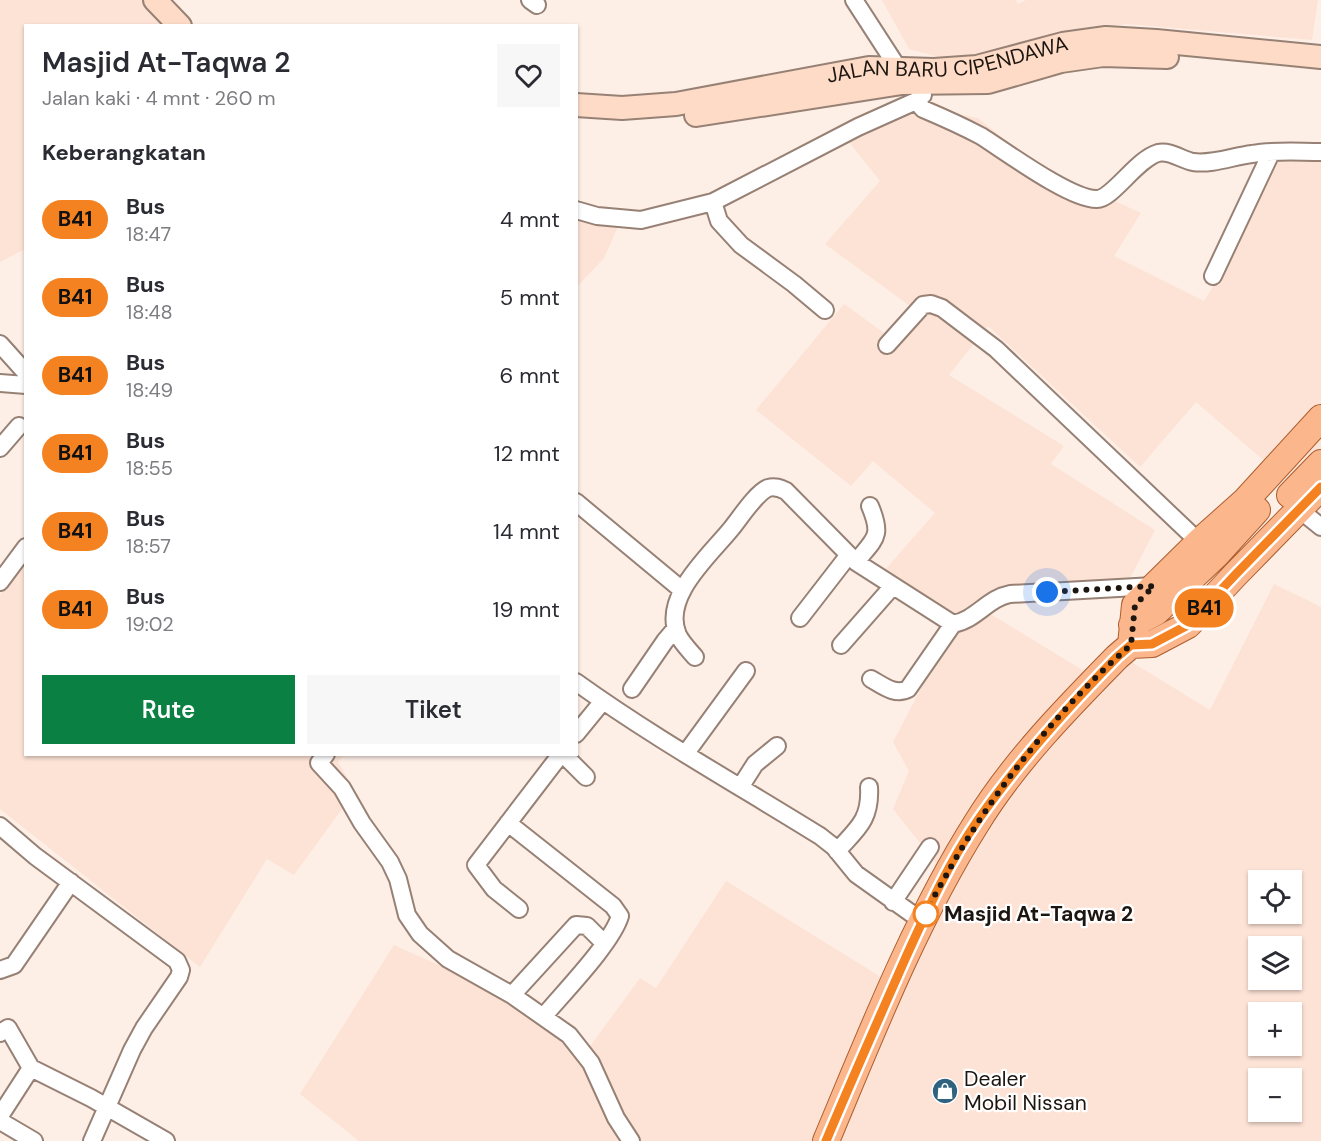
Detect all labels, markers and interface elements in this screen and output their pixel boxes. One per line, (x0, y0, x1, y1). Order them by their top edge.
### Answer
street label: JALAN BARU CIPENDAWA (824, 29, 1071, 90)
text: Masjid At-Taqwa 2 (42, 44, 290, 81)
button: heart (497, 44, 560, 107)
text: Jalan kaki · 4 mnt · 260 m (42, 85, 276, 111)
text: Keberangkatan (42, 138, 206, 167)
text: Bus (126, 192, 165, 221)
text: B41 (58, 205, 92, 233)
text: 4 mnt (500, 205, 560, 234)
text: 18:47 (126, 221, 171, 247)
text: Bus (126, 270, 165, 299)
text: B41 (58, 283, 92, 311)
text: 5 mnt (500, 283, 560, 312)
text: 18:48 (126, 299, 173, 325)
text: Bus (126, 348, 165, 377)
text: B41 (58, 361, 92, 389)
text: 6 mnt (499, 361, 560, 390)
text: 18:49 (126, 377, 173, 403)
text: Bus (126, 426, 165, 455)
text: B41 (58, 439, 92, 467)
text: 12 mnt (494, 439, 560, 468)
text: 18:55 (126, 455, 173, 481)
text: Bus (126, 504, 165, 533)
text: B41 (58, 517, 92, 545)
text: 14 mnt (493, 517, 560, 546)
text: 18:57 (126, 533, 171, 559)
your location (1032, 577, 1062, 607)
text: Bus (126, 582, 165, 611)
line badge: B41 (1170, 588, 1238, 628)
text: B41 (1187, 594, 1221, 622)
text: B41 (58, 595, 92, 623)
text: 19 mnt (493, 595, 560, 624)
text: 19:02 (126, 611, 174, 637)
button: Rute (42, 675, 295, 744)
button: Tiket (307, 675, 560, 744)
map controls (1248, 870, 1302, 1122)
button: locate (1248, 870, 1302, 924)
place label: Masjid At-Taqwa 2 (944, 900, 1133, 928)
marker: Masjid At-Taqwa 2 (913, 901, 939, 927)
button: layers (1248, 936, 1302, 990)
button: + (1248, 1002, 1302, 1056)
place label: Dealer Mobil Nissan (964, 1065, 1087, 1117)
button: − (1248, 1068, 1302, 1122)
shop icon: Dealer Mobil Nissan (930, 1076, 960, 1106)

